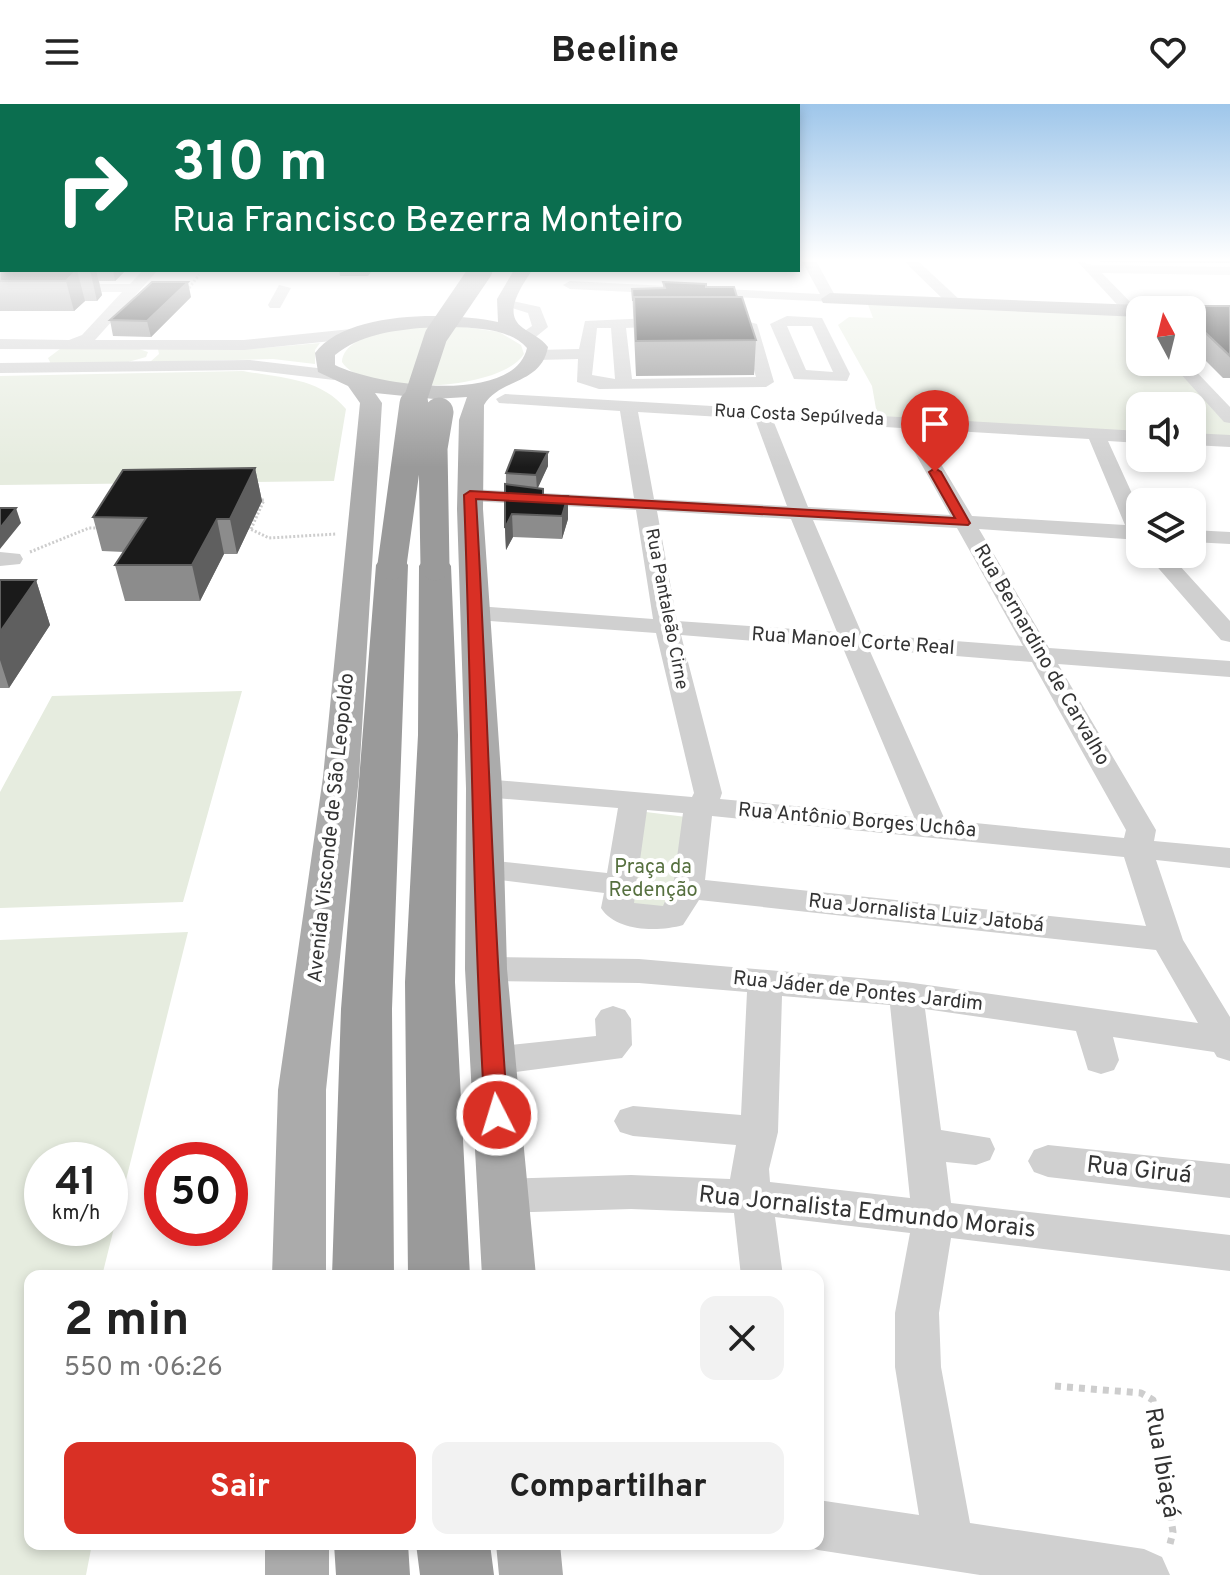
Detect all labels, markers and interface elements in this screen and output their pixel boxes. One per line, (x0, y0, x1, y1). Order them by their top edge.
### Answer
text: Beeline (551, 29, 679, 75)
icon: menu (40, 30, 84, 74)
icon: heart (1146, 30, 1190, 74)
text: 310 m (172, 130, 328, 200)
icon: right (40, 136, 144, 240)
text: Rua Francisco Bezerra Monteiro (172, 199, 683, 245)
north arrow (1126, 296, 1206, 376)
map controls (1126, 296, 1206, 568)
pin (901, 390, 969, 472)
button: sound (1126, 392, 1206, 472)
street label: Rua Costa Sepúlveda (714, 400, 884, 432)
icon: arrive (913, 402, 957, 446)
button: layers (1126, 488, 1206, 568)
street label: Rua Pantaleão Cirne (639, 527, 693, 691)
street label: Rua Bernardino de Carvalho (967, 540, 1115, 770)
street label: Rua Manoel Corte Real (750, 622, 956, 662)
street label: Avenida Visconde de São Leopoldo (303, 672, 361, 984)
street label: Rua Antônio Borges Uchôa (737, 798, 977, 844)
park label: Praça da Redenção (608, 855, 698, 904)
street label: Rua Jornalista Luiz Jatobá (807, 889, 1045, 939)
street label: Rua Jáder de Pontes Jardim (732, 966, 984, 1018)
position arrow (455, 1073, 539, 1157)
speed limit sign: 50 (144, 1142, 248, 1246)
street label: Rua Giruá (1085, 1151, 1193, 1191)
text: 41 (55, 1159, 97, 1209)
street label: Rua Jornalista Edmundo Morais (697, 1180, 1037, 1246)
text: km/h (52, 1201, 100, 1227)
text: 2 min (64, 1292, 189, 1352)
button: close (700, 1296, 784, 1380)
text: 550 m · 06:26 (64, 1352, 223, 1385)
street label: Rua Ibiaçá (1137, 1405, 1185, 1521)
button: Sair (64, 1442, 416, 1534)
button: Compartilhar (432, 1442, 784, 1534)

